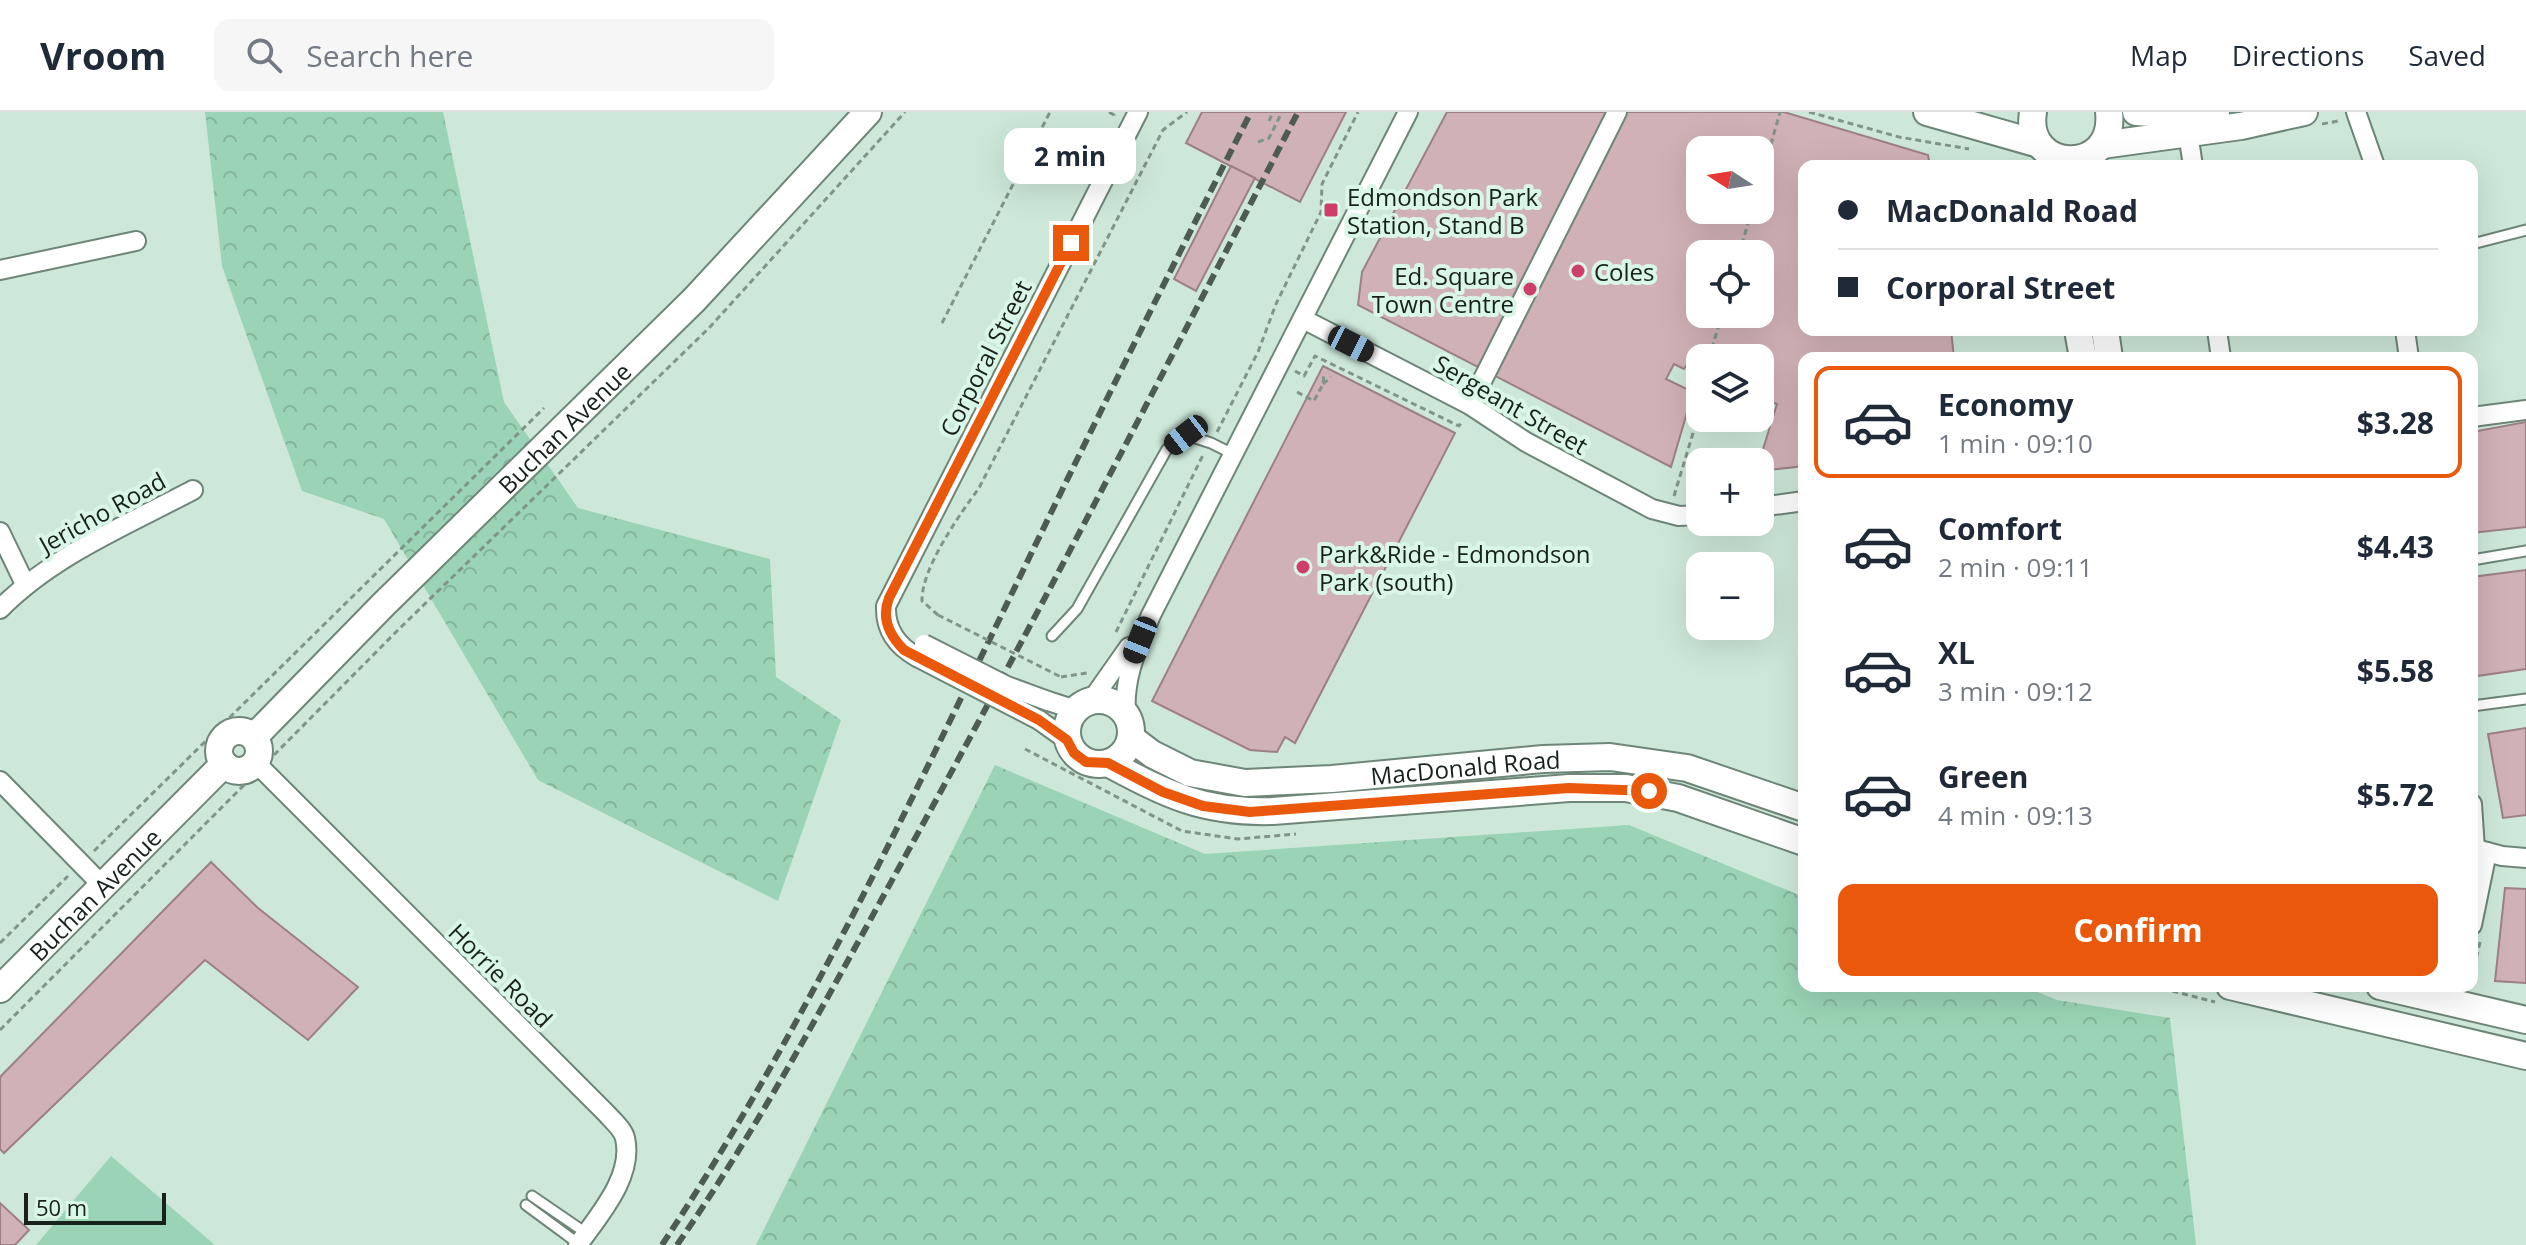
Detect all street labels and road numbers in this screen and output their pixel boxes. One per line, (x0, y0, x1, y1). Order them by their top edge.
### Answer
street label: Corporal Street (931, 274, 1039, 442)
street label: Sergeant Street (1428, 347, 1594, 461)
street label: Buchan Avenue (490, 355, 638, 500)
street label: Jericho Road (31, 464, 171, 561)
street label: MacDonald Road (1369, 742, 1561, 792)
street label: Buchan Avenue (21, 821, 168, 967)
street label: Horrie Road (442, 916, 560, 1034)

